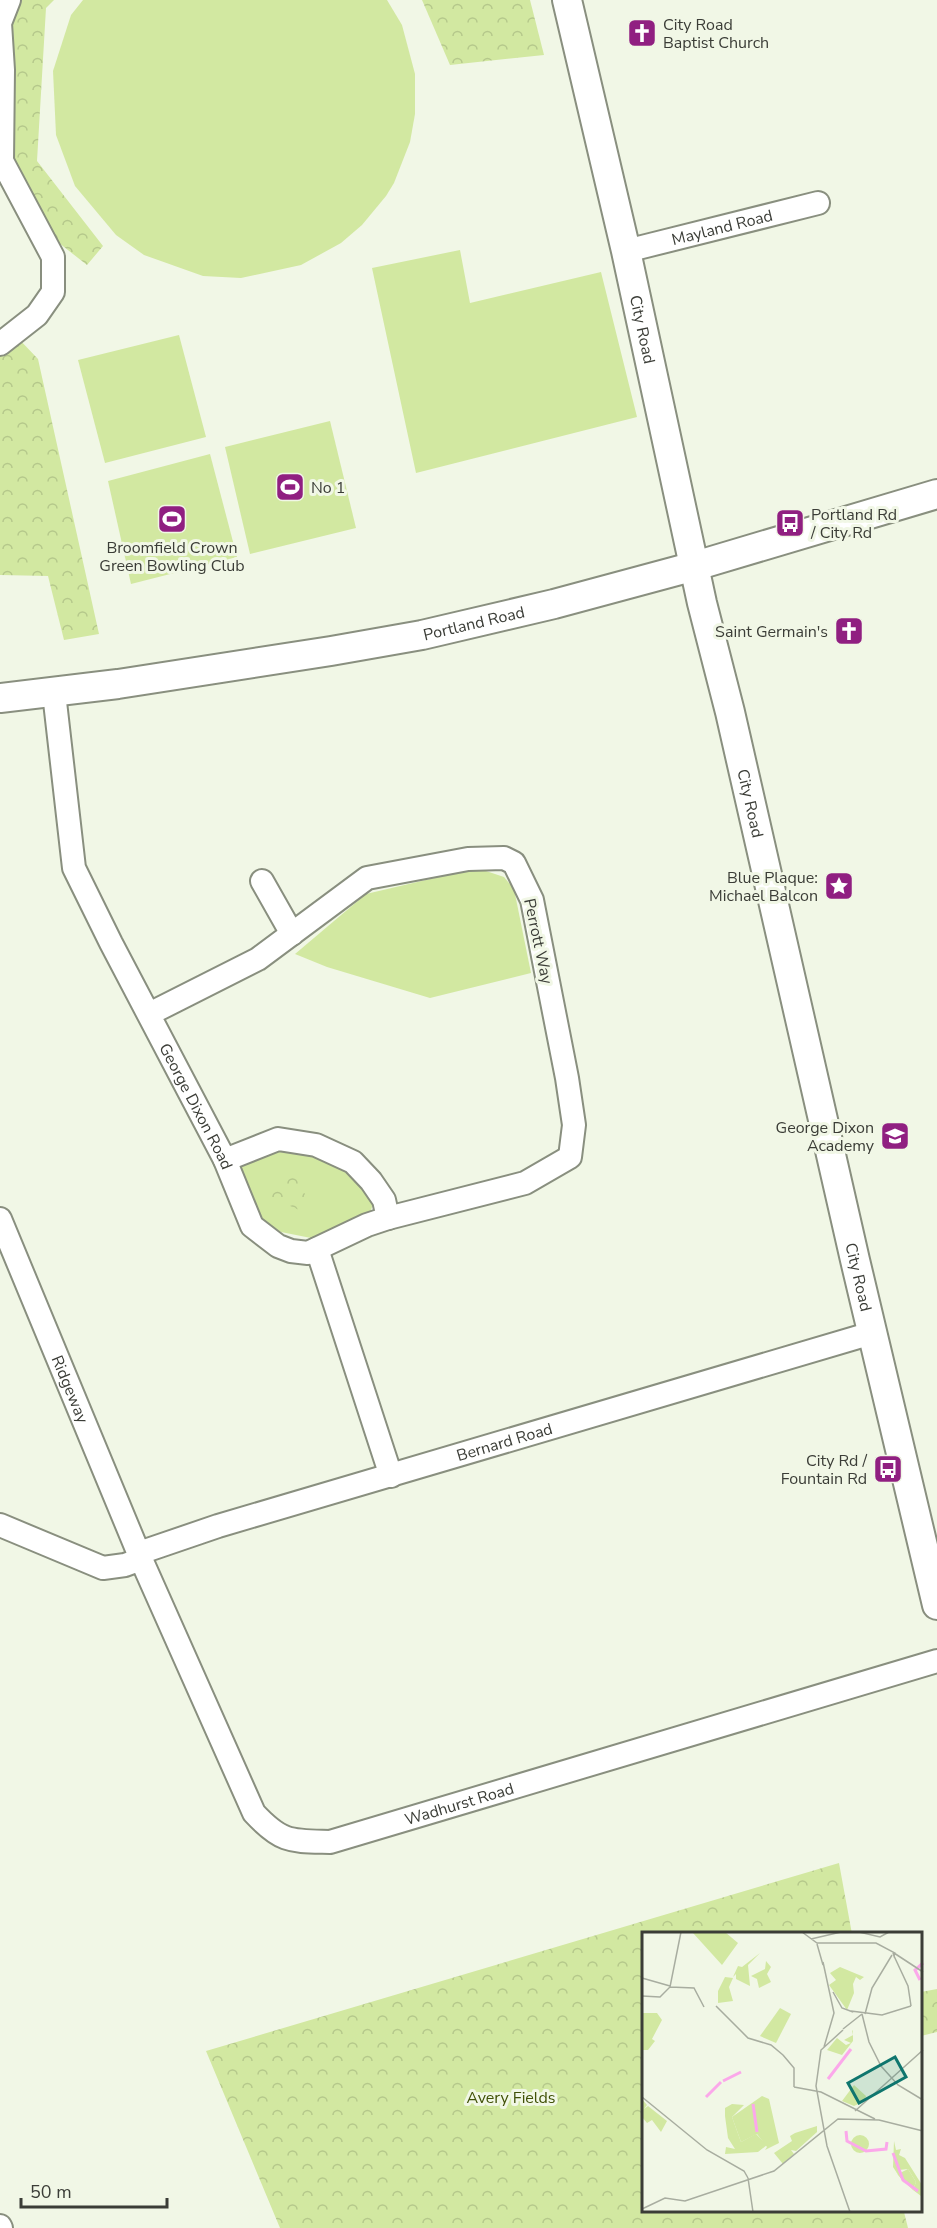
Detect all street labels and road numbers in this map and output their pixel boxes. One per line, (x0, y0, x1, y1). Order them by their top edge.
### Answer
street label: Mayland Road (669, 205, 775, 251)
street label: City Road (624, 293, 660, 366)
street label: Portland Road (421, 601, 527, 646)
street label: City Road (731, 767, 768, 840)
street label: Perrott Way (518, 896, 558, 987)
street label: George Dixon Road (154, 1040, 238, 1173)
street label: City Road (839, 1241, 877, 1314)
street label: Ridgeway (46, 1352, 94, 1427)
street label: Bernard Road (454, 1418, 555, 1467)
street label: Wadhurst Road (402, 1778, 517, 1831)

